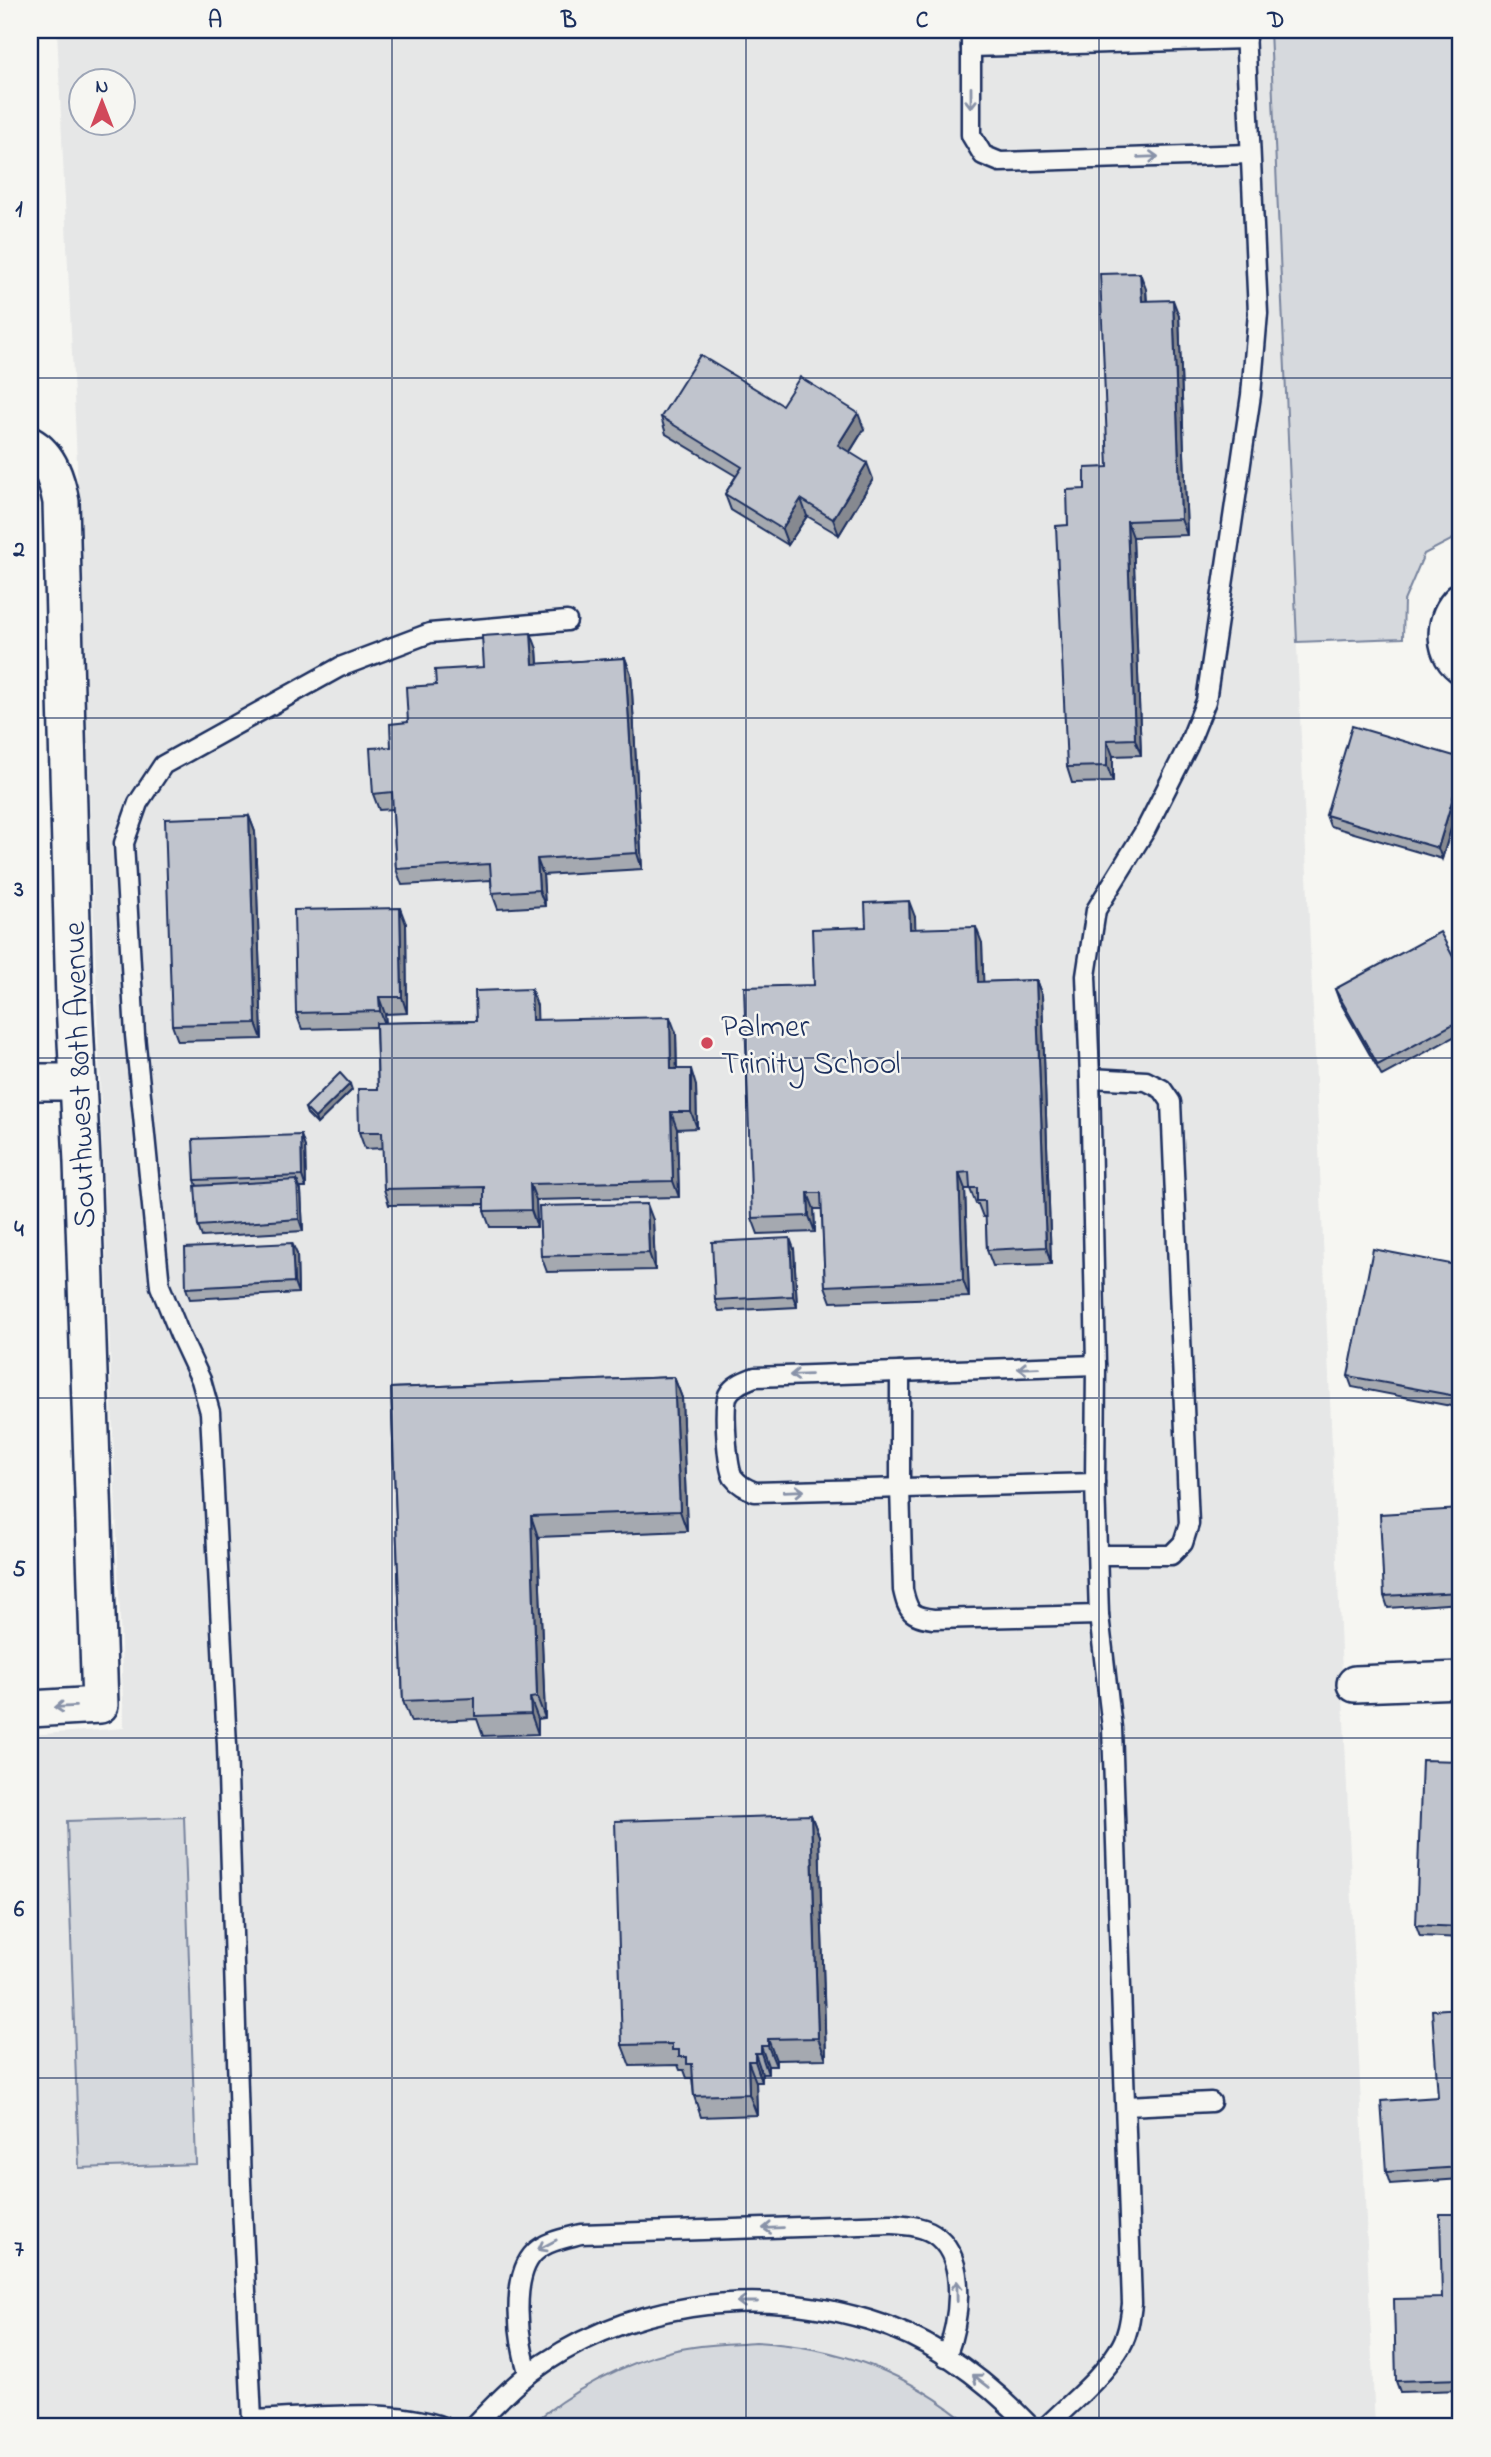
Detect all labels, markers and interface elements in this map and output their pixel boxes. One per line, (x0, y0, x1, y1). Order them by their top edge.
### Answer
text: A (208, 5, 222, 38)
text: B (560, 5, 577, 38)
text: C (916, 5, 929, 38)
text: D (1267, 5, 1284, 38)
north arrow (66, 66, 136, 136)
text: N (96, 74, 109, 101)
one-way arrow (964, 86, 978, 109)
one-way arrow (1137, 151, 1160, 164)
text: 1 (15, 194, 23, 227)
text: 2 (12, 534, 25, 567)
text: 3 (13, 874, 24, 907)
street label: Southwest 80th Avenue (53, 920, 110, 1229)
place label: Palmer Trinity School (721, 1005, 901, 1089)
marker: Palmer Trinity School (699, 1035, 715, 1051)
text: 4 (14, 1214, 24, 1247)
one-way arrow (1016, 1361, 1039, 1374)
one-way arrow (789, 1369, 812, 1382)
one-way arrow (782, 1484, 805, 1498)
text: 5 (12, 1554, 26, 1587)
one-way arrow (54, 1701, 77, 1714)
text: 6 (14, 1894, 25, 1927)
one-way arrow (761, 2221, 784, 2235)
text: 7 (14, 2234, 24, 2267)
one-way arrow (537, 2239, 558, 2253)
one-way arrow (950, 2280, 964, 2303)
one-way arrow (736, 2296, 759, 2309)
one-way arrow (972, 2374, 990, 2389)

